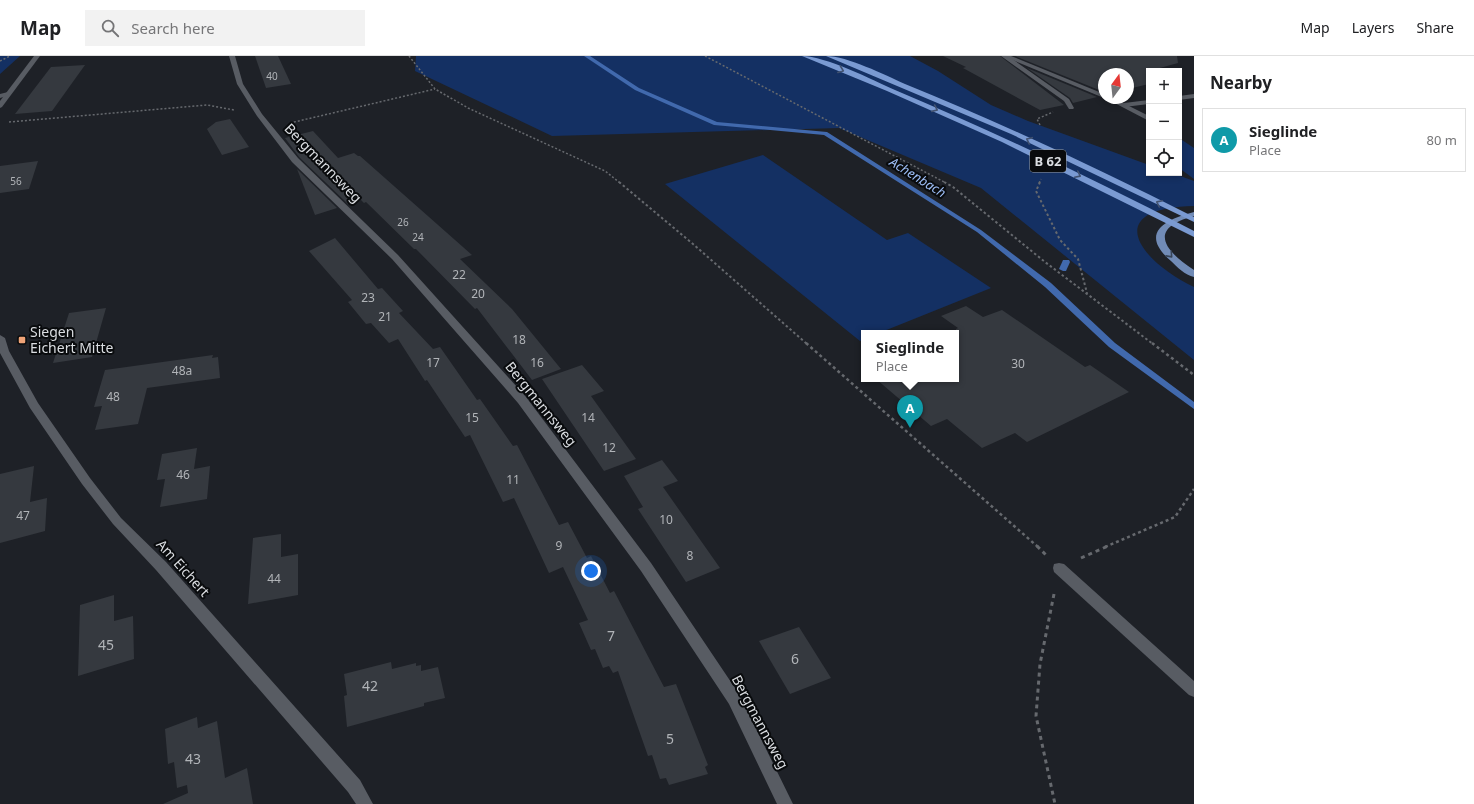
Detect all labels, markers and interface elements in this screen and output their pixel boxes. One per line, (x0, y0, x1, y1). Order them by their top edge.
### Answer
search box (85, 10, 365, 46)
text: Map (20, 15, 61, 41)
icon: search (99, 17, 121, 39)
text: Search here (131, 18, 215, 38)
text: Map (1301, 18, 1330, 37)
text: Layers (1352, 18, 1394, 37)
text: Share (1416, 18, 1454, 37)
one-way arrow (838, 65, 845, 73)
north arrow (1098, 68, 1134, 104)
map controls (1146, 68, 1182, 176)
button: + (1146, 68, 1182, 104)
house number: 40 (266, 69, 278, 83)
text: Nearby (1210, 71, 1272, 94)
one-way arrow (931, 104, 938, 112)
button: − (1146, 104, 1182, 140)
street label: Bergmannsweg (281, 119, 366, 207)
text: Sieglinde (1249, 121, 1317, 141)
text: A (1220, 131, 1229, 149)
text: 80 m (1427, 131, 1457, 149)
one-way arrow (1026, 137, 1034, 145)
button: locate (1146, 140, 1182, 176)
text: Place (1249, 141, 1281, 159)
road number: B 62 (1030, 150, 1066, 172)
water label: Achenbach (886, 152, 950, 201)
one-way arrow (1074, 171, 1082, 178)
house number: 56 (10, 174, 22, 188)
one-way arrow (1156, 200, 1163, 208)
house number: 26 (397, 215, 409, 229)
house number: 24 (412, 230, 424, 244)
one-way arrow (1165, 250, 1172, 258)
house number: 22 (452, 266, 466, 283)
house number: 20 (471, 285, 485, 302)
house number: 23 (361, 289, 375, 306)
house number: 21 (378, 308, 392, 325)
place label: Siegen Eichert Mitte (30, 322, 114, 357)
popup (861, 330, 959, 382)
house number: 18 (512, 331, 526, 348)
marker: Siegen Eichert Mitte (17, 335, 27, 345)
text: Sieglinde (876, 337, 944, 357)
house number: 17 (426, 354, 440, 371)
house number: 16 (530, 354, 544, 371)
house number: 30 (1011, 355, 1025, 372)
street label: Bergmannsweg (501, 357, 581, 450)
text: Place (876, 357, 908, 375)
house number: 48a (172, 362, 192, 379)
house number: 48 (106, 388, 120, 405)
pin: A (897, 395, 923, 428)
house number: 15 (465, 409, 479, 426)
house number: 14 (581, 409, 595, 426)
house number: 12 (602, 439, 616, 456)
house number: 46 (176, 466, 190, 483)
house number: 11 (506, 471, 520, 488)
house number: 47 (16, 507, 30, 524)
house number: 10 (659, 511, 673, 528)
street label: Am Eichert (152, 535, 214, 600)
house number: 9 (556, 537, 563, 554)
house number: 8 (687, 547, 694, 564)
your location (581, 561, 601, 581)
house number: 44 (267, 570, 281, 587)
house number: 7 (607, 626, 615, 645)
house number: 45 (98, 635, 114, 654)
house number: 6 (791, 649, 799, 668)
street label: Bergmannsweg (728, 672, 793, 772)
house number: 42 (362, 676, 378, 695)
house number: 5 (666, 729, 674, 748)
house number: 43 (185, 749, 201, 768)

